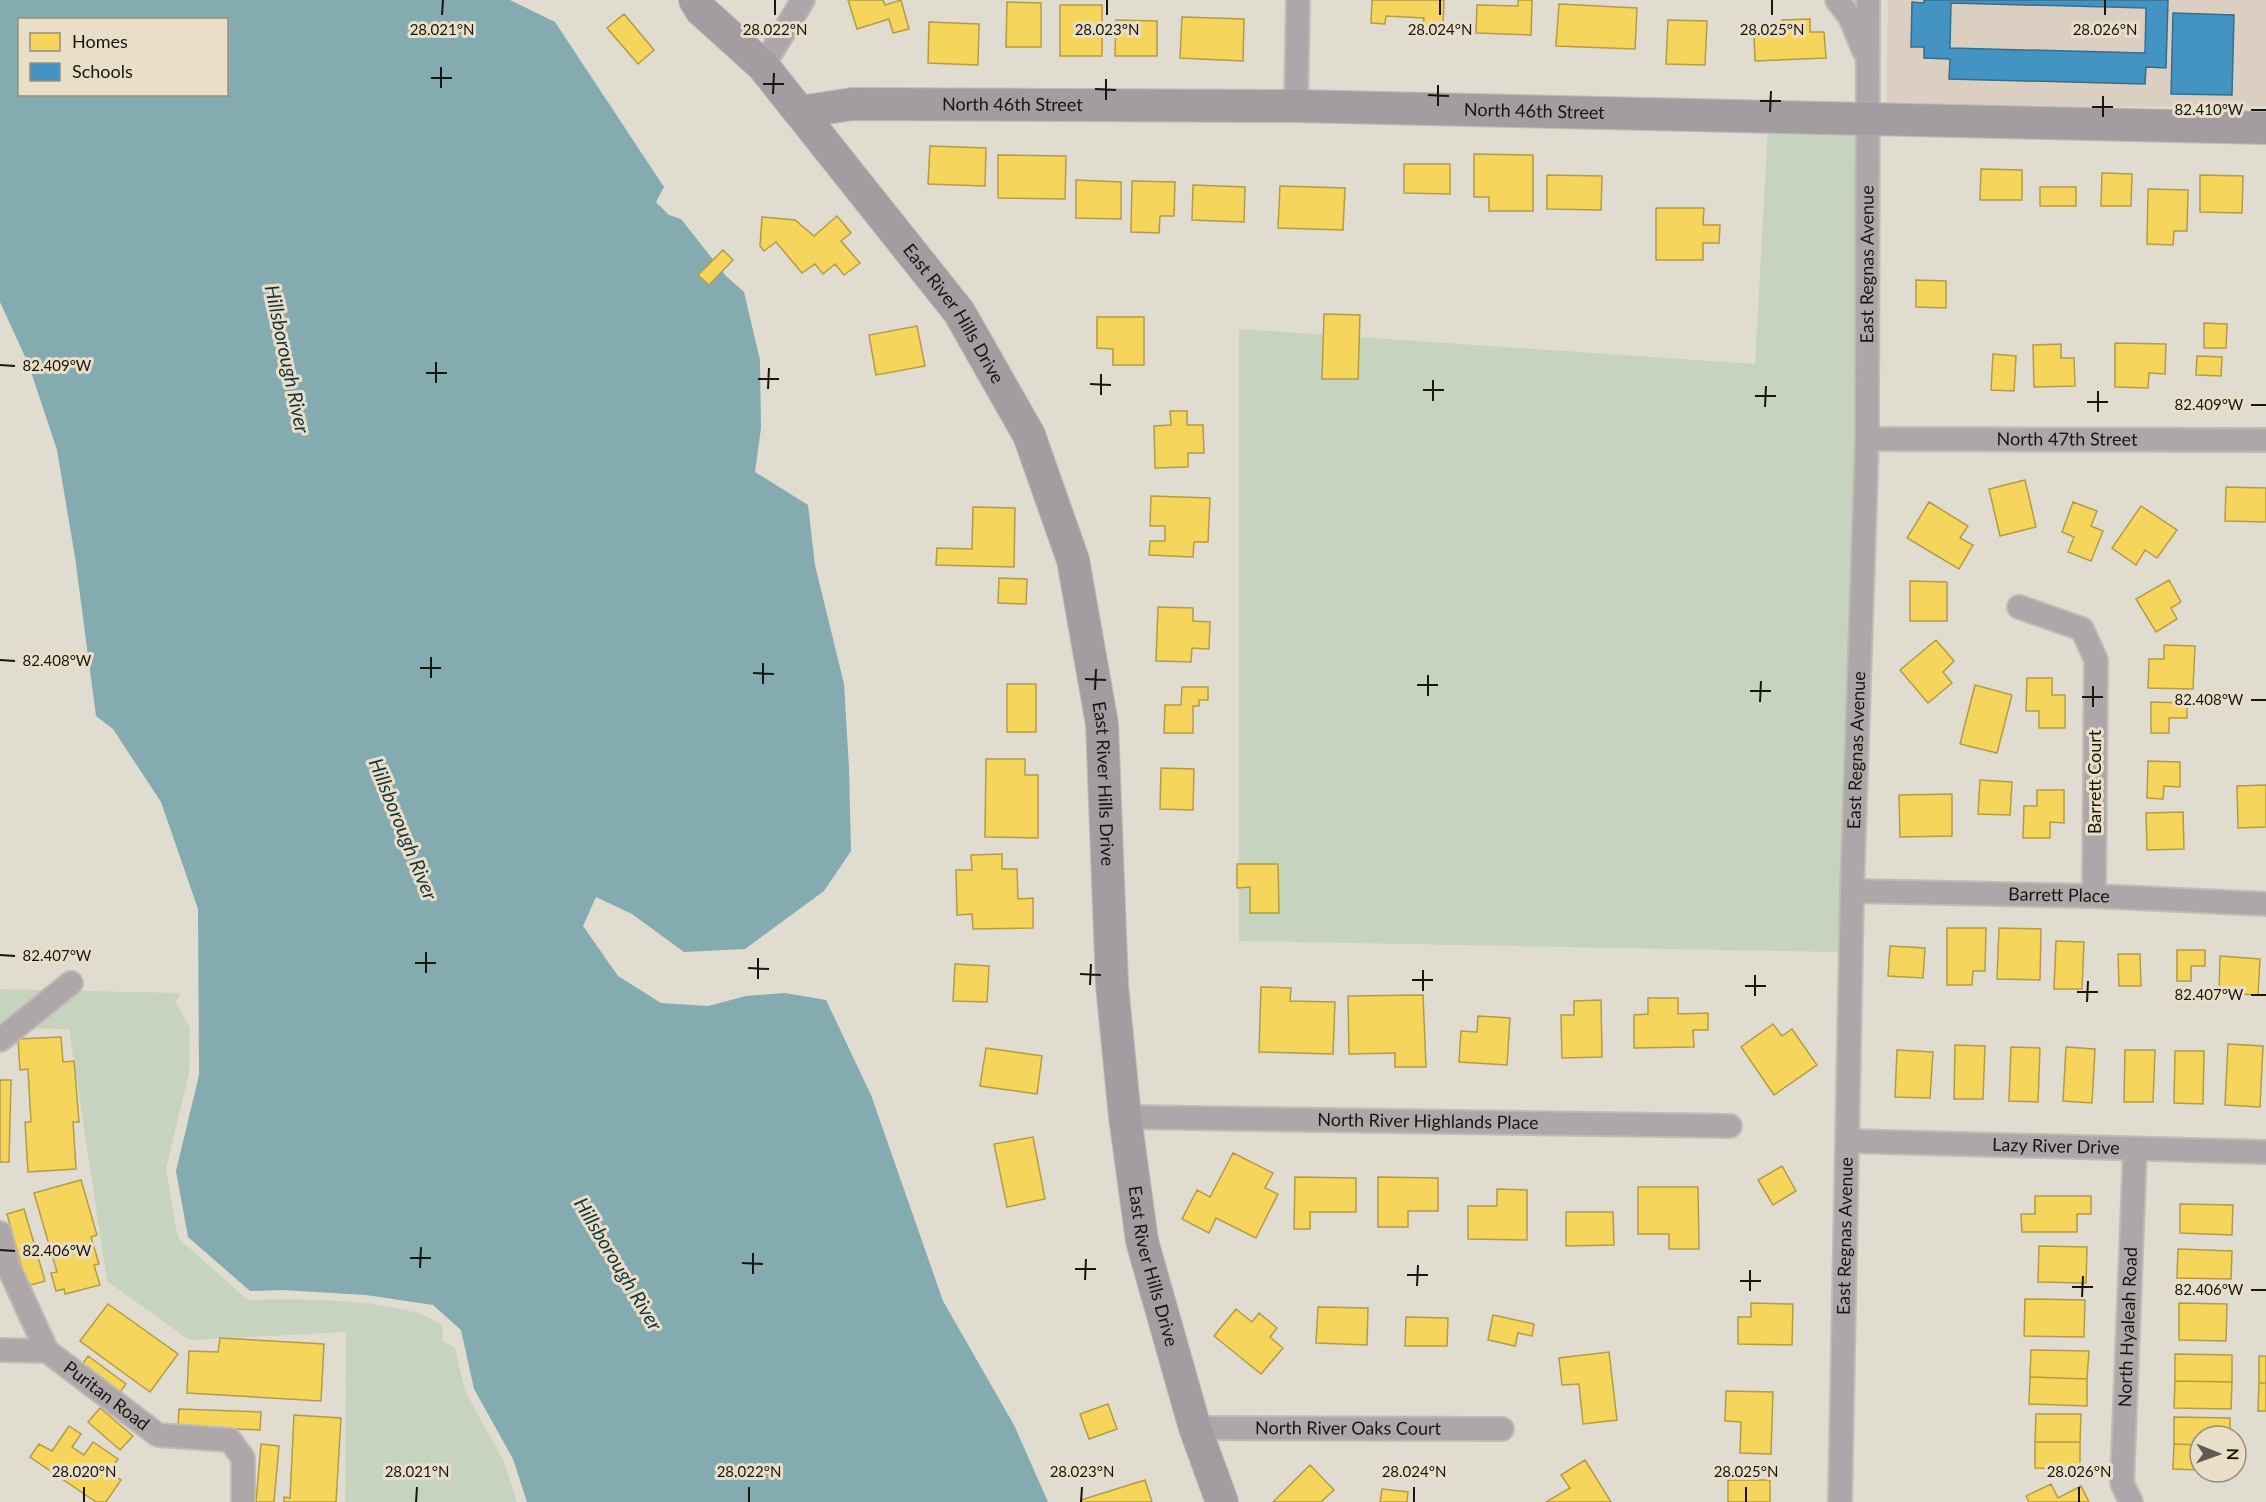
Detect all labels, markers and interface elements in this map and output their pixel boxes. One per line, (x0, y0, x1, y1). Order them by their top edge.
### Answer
legend (18, 18, 228, 96)
text: 28.021°N (410, 20, 474, 38)
text: 28.022°N (743, 20, 807, 38)
text: 28.023°N (1075, 20, 1139, 38)
text: 28.024°N (1408, 20, 1472, 38)
text: 28.025°N (1740, 20, 1804, 38)
text: 28.026°N (2073, 20, 2137, 38)
text: Homes (72, 30, 128, 52)
text: Schools (72, 60, 133, 82)
street label: North 46th Street (942, 92, 1083, 115)
street label: North 46th Street (1464, 98, 1606, 123)
text: 82.410°W (2175, 100, 2244, 118)
street label: East Regnas Avenue (1855, 185, 1878, 343)
street label: East River Hills Drive (899, 239, 1009, 387)
water label: Hillsborough River (261, 283, 316, 436)
text: 82.409°W (23, 356, 92, 374)
text: 82.409°W (2175, 395, 2244, 413)
street label: North 47th Street (1997, 427, 2138, 450)
text: 82.408°W (23, 651, 92, 669)
street label: East Regnas Avenue (1842, 671, 1869, 830)
text: 82.408°W (2175, 690, 2244, 708)
street label: East River Hills Drive (1088, 700, 1119, 866)
street label: Barrett Court (2083, 729, 2105, 834)
water label: Hillsborough River (365, 754, 444, 904)
street label: Barrett Place (2008, 882, 2110, 907)
text: 82.407°W (23, 946, 92, 964)
text: 82.407°W (2175, 985, 2244, 1003)
street label: North River Highlands Place (1317, 1108, 1539, 1133)
street label: Lazy River Drive (1992, 1133, 2120, 1158)
street label: East Regnas Avenue (1832, 1157, 1857, 1315)
street label: East River Hills Drive (1125, 1184, 1183, 1349)
water label: Hillsborough River (570, 1193, 669, 1335)
text: 82.406°W (23, 1241, 92, 1259)
street label: North Hyaleah Road (2113, 1247, 2141, 1408)
text: 82.406°W (2175, 1280, 2244, 1298)
street label: Puritan Road (60, 1356, 154, 1435)
street label: North River Oaks Court (1255, 1416, 1442, 1439)
north arrow (2188, 1424, 2248, 1484)
text: N (2224, 1448, 2243, 1461)
text: 28.020°N (52, 1462, 116, 1480)
text: 28.021°N (385, 1462, 449, 1480)
text: 28.022°N (717, 1462, 781, 1480)
text: 28.023°N (1050, 1462, 1114, 1480)
text: 28.024°N (1382, 1462, 1446, 1480)
text: 28.025°N (1714, 1462, 1778, 1480)
text: 28.026°N (2047, 1462, 2111, 1480)

